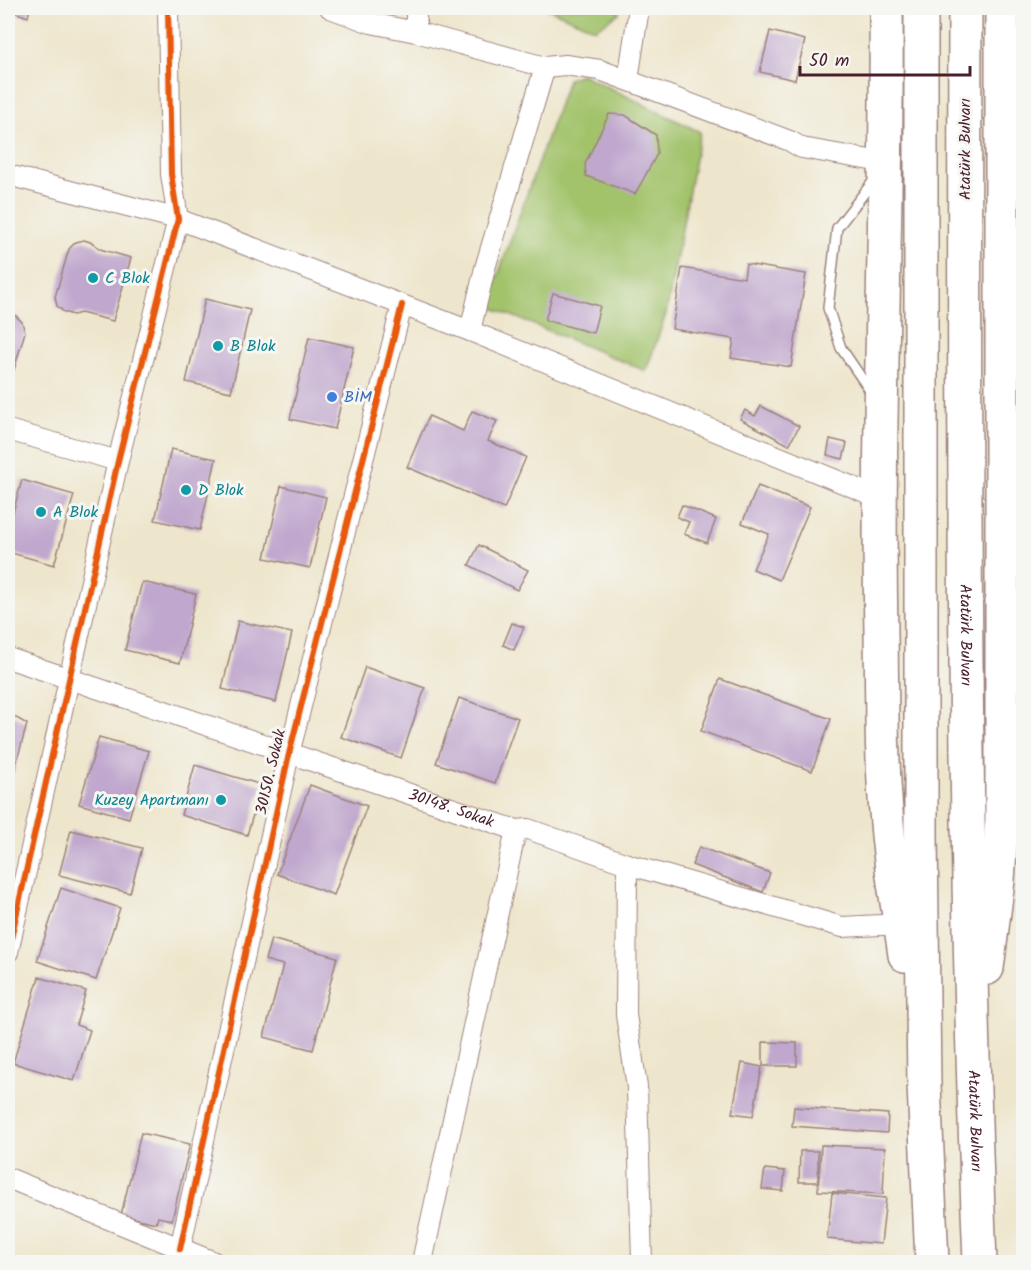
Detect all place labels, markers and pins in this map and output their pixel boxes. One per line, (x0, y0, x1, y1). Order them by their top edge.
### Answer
place label: C Blok (105, 266, 150, 291)
marker: C Blok (86, 271, 100, 285)
place label: B Blok (230, 334, 276, 359)
marker: B Blok (211, 339, 225, 353)
place label: BİM (344, 385, 372, 410)
marker: BİM (325, 390, 339, 404)
place label: D Blok (198, 478, 244, 503)
marker: D Blok (179, 483, 193, 497)
place label: A Blok (53, 500, 99, 525)
marker: A Blok (34, 505, 48, 519)
place label: Kuzey Apartmanı (94, 788, 209, 813)
marker: Kuzey Apartmanı (214, 793, 228, 807)

